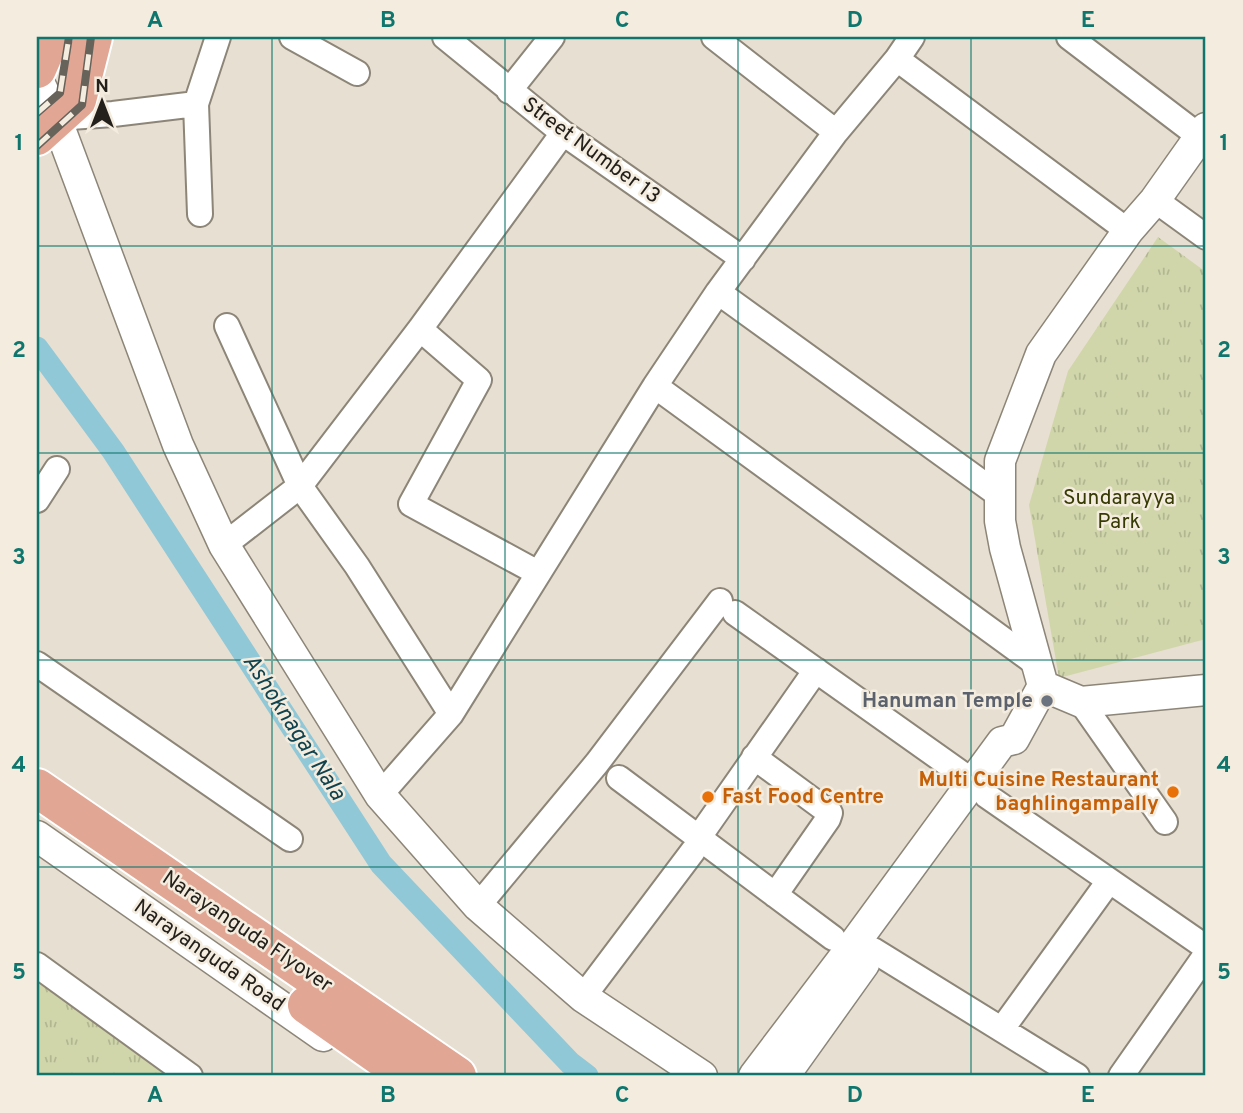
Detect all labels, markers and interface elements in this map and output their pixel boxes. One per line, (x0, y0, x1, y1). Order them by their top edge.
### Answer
text: A (147, 7, 163, 36)
text: B (380, 7, 396, 36)
text: C (615, 7, 629, 36)
text: D (847, 7, 863, 36)
text: E (1081, 7, 1095, 36)
north arrow (66, 66, 136, 136)
text: N (95, 75, 109, 99)
street label: Street Number 13 (516, 92, 666, 210)
text: 1 (14, 130, 24, 159)
text: 1 (1219, 130, 1229, 159)
text: 2 (12, 337, 26, 366)
text: 2 (1217, 337, 1231, 366)
park label: Sundarayya Park (1063, 485, 1175, 536)
text: 3 (12, 544, 26, 573)
text: 3 (1217, 544, 1231, 573)
water label: Ashoknagar Nala (235, 649, 351, 807)
place label: Hanuman Temple (862, 688, 1033, 715)
marker: Hanuman Temple (1039, 693, 1055, 709)
text: 4 (12, 752, 26, 781)
text: 4 (1217, 752, 1231, 781)
place label: Multi Cuisine Restaurant baghlingampally (919, 767, 1159, 818)
place label: Fast Food Centre (722, 784, 884, 811)
marker: Multi Cuisine Restaurant baghlingampally (1165, 784, 1181, 800)
marker: Fast Food Centre (700, 789, 716, 805)
street label: Narayanguda Flyover (157, 865, 337, 999)
street label: Narayanguda Road (128, 894, 290, 1018)
text: 5 (12, 959, 26, 988)
text: 5 (1217, 959, 1231, 988)
text: A (147, 1082, 163, 1111)
text: B (380, 1082, 396, 1111)
text: C (615, 1082, 629, 1111)
text: D (847, 1082, 863, 1111)
text: E (1081, 1082, 1095, 1111)

